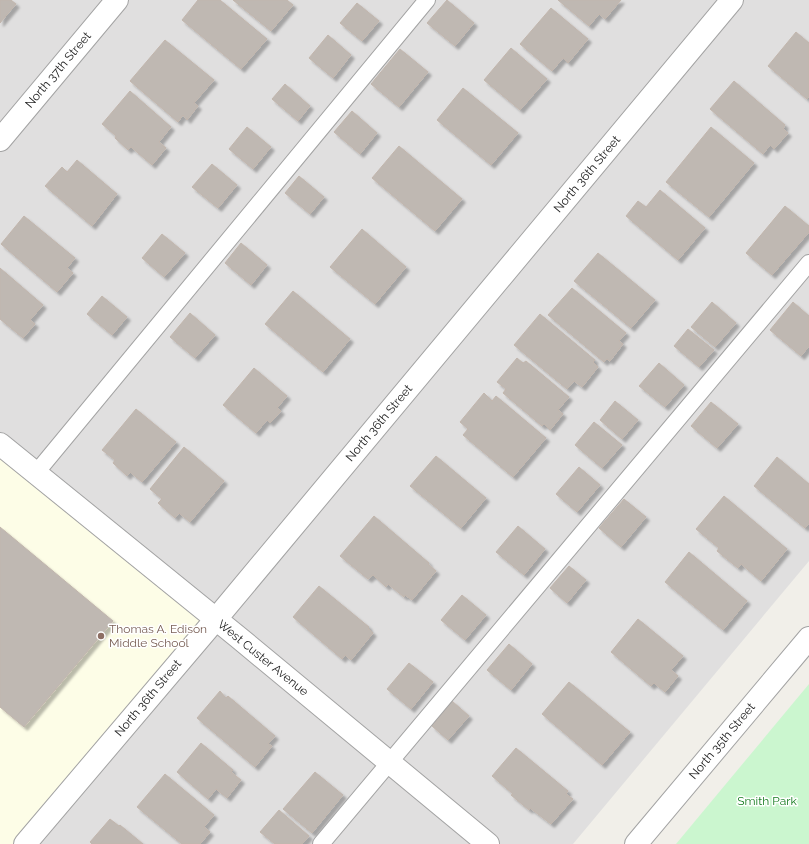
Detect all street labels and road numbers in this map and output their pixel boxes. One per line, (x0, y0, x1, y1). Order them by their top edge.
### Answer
street label: North 37th Street (22, 29, 94, 111)
street label: North 36th Street (551, 133, 623, 215)
street label: North 36th Street (343, 382, 415, 464)
street label: West Custer Avenue (215, 617, 311, 699)
street label: North 36th Street (112, 657, 184, 739)
street label: North 35th Street (686, 700, 758, 782)

